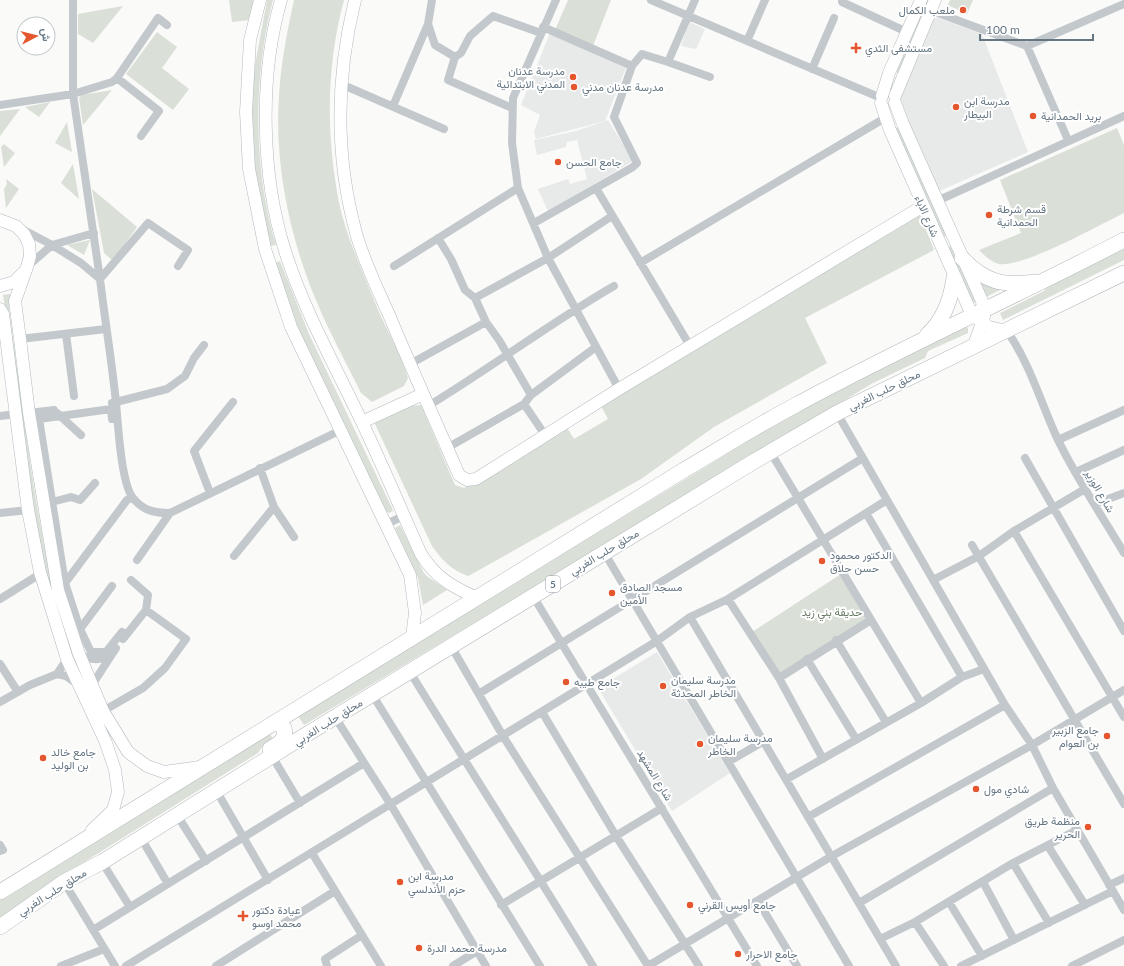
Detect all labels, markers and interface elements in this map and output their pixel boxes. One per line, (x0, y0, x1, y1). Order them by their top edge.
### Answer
place label: ملعب الكمال (899, 3, 955, 17)
marker: ملعب الكمال (958, 5, 968, 15)
north arrow (16, 16, 56, 56)
scale bar (980, 16, 1093, 42)
text: 100 m (986, 22, 1020, 37)
text: ش (38, 27, 54, 42)
place label: مستشفى الثدي (865, 41, 932, 58)
marker: مستشفى الثدي (850, 42, 862, 54)
place label: مدرسة عدنان المدني الابتدائية (497, 64, 565, 94)
marker: مدرسة عدنان المدني الابتدائية (568, 72, 578, 82)
place label: مدرسة عدنان مدني (582, 80, 664, 97)
marker: مدرسة عدنان مدني (569, 82, 579, 92)
place label: مدرسة ابن البيطار (963, 94, 1010, 121)
marker: مدرسة ابن البيطار (951, 102, 961, 112)
place label: بريد الحمدانية (1041, 109, 1101, 123)
marker: بريد الحمدانية (1028, 111, 1038, 121)
place label: جامع الحسن (566, 155, 622, 170)
marker: جامع الحسن (553, 157, 563, 167)
street label: شارع الاباء (911, 193, 943, 240)
place label: قسم شرطة الحمدانية (997, 202, 1046, 229)
marker: قسم شرطة الحمدانية (984, 210, 994, 220)
street label: محلق حلب الغربي (846, 366, 924, 416)
street label: شارع الوزير (1081, 466, 1118, 516)
street label: محلق حلب الغربي (567, 526, 643, 581)
place label: الدكتور محمود حسن حلاق (830, 548, 892, 575)
marker: الدكتور محمود حسن حلاق (817, 556, 827, 566)
road number: 5 (546, 576, 560, 592)
place label: مسجد الصادق الأمين (620, 580, 682, 607)
marker: مسجد الصادق الأمين (607, 588, 617, 598)
park label: حديقة بني زيد (802, 605, 862, 622)
place label: مدرسة سليمان الخاطر المحدثة (671, 673, 736, 700)
place label: جامع طيبه (574, 675, 620, 690)
marker: جامع طيبه (561, 677, 571, 687)
marker: مدرسة سليمان الخاطر المحدثة (658, 681, 668, 691)
street label: محلق حلب الغربي (291, 695, 367, 751)
place label: جامع الزبير بن العوام (1051, 723, 1099, 751)
place label: مدرسة سليمان الخاطر (707, 731, 773, 758)
marker: جامع الزبير بن العوام (1102, 731, 1112, 741)
marker: مدرسة سليمان الخاطر (695, 739, 705, 749)
place label: جامع خالد بن الوليد (51, 745, 96, 772)
street label: شارع المشهد (633, 747, 676, 804)
marker: جامع خالد بن الوليد (38, 753, 48, 763)
place label: شادي مول (984, 782, 1030, 799)
marker: شادي مول (971, 784, 981, 794)
place label: منظمة طريق الحرير (1025, 814, 1080, 841)
marker: منظمة طريق الحرير (1083, 822, 1093, 832)
street label: محلق حلب الغربي (15, 865, 91, 921)
place label: مدرسة ابن حزم الأندلسي (408, 869, 466, 899)
marker: مدرسة ابن حزم الأندلسي (395, 877, 405, 887)
place label: جامع أويس القرني (698, 898, 776, 915)
marker: جامع أويس القرني (685, 900, 695, 910)
place label: عيادة دكتور محمد اوسو (251, 903, 301, 930)
marker: عيادة دكتور محمد اوسو (237, 910, 249, 922)
place label: مدرسة محمد الدرة (427, 941, 507, 955)
marker: مدرسة محمد الدرة (414, 943, 424, 953)
place label: جامع الاحرار (745, 947, 798, 962)
marker: جامع الاحرار (733, 949, 743, 959)

